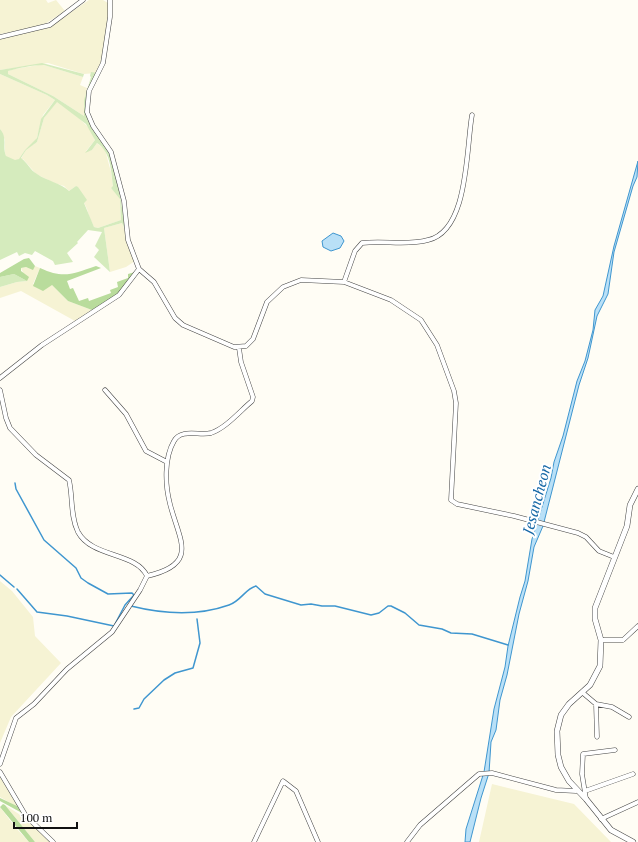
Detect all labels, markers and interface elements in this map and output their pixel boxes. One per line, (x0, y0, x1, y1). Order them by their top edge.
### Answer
water label: Jesancheon (517, 462, 555, 537)
scale bar (14, 804, 77, 830)
text: 100 m (20, 810, 53, 825)

